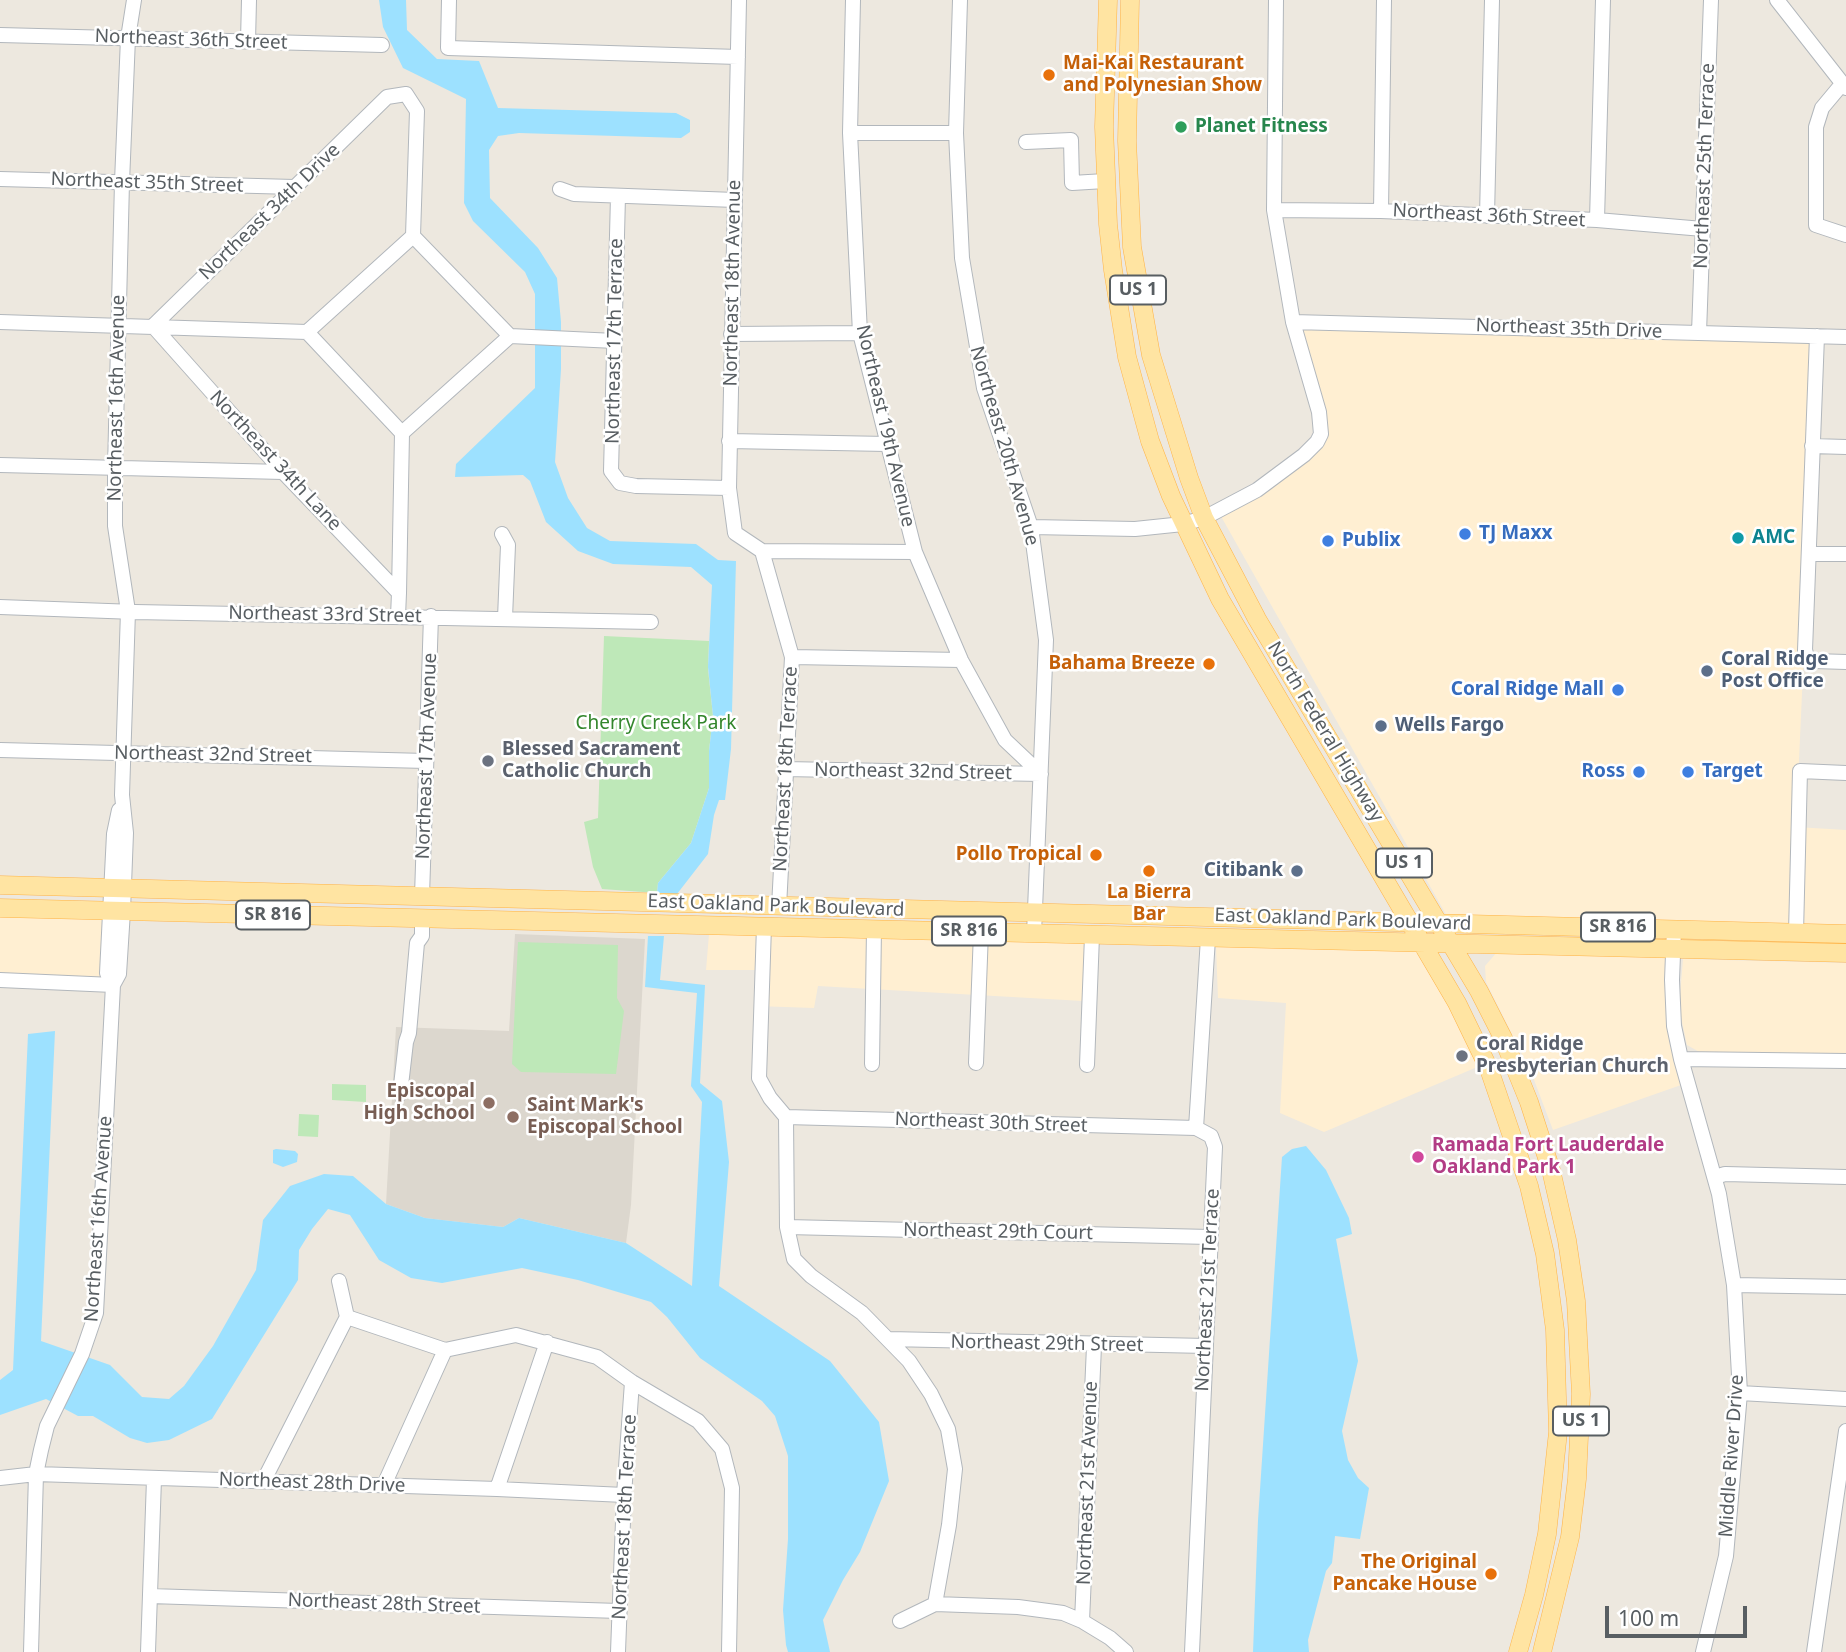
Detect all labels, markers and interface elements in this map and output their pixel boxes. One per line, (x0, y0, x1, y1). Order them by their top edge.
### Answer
street label: Northeast 36th Street (94, 25, 288, 55)
place label: Mai-Kai Restaurant and Polynesian Show (1063, 53, 1262, 97)
street label: Northeast 25th Terrace (1690, 63, 1720, 269)
marker: Mai-Kai Restaurant and Polynesian Show (1041, 67, 1057, 83)
place label: Planet Fitness (1195, 116, 1328, 138)
marker: Planet Fitness (1173, 119, 1189, 135)
street label: Northeast 34th Drive (195, 139, 345, 285)
street label: Northeast 35th Street (50, 168, 244, 198)
street label: Northeast 18th Avenue (720, 179, 746, 387)
street label: Northeast 36th Street (1392, 200, 1586, 232)
street label: Northeast 17th Terrace (602, 238, 628, 444)
road number: US 1 (1110, 276, 1166, 304)
street label: Northeast 16th Avenue (104, 294, 130, 502)
street label: Northeast 35th Drive (1475, 314, 1663, 344)
street label: Northeast 19th Avenue (851, 323, 919, 529)
street label: Northeast 20th Avenue (965, 344, 1043, 548)
street label: Northeast 34th Lane (204, 386, 346, 536)
place label: TJ Maxx (1479, 523, 1552, 545)
marker: TJ Maxx (1457, 526, 1473, 542)
place label: AMC (1752, 527, 1795, 549)
place label: Publix (1342, 530, 1400, 552)
marker: AMC (1730, 530, 1746, 546)
marker: Publix (1320, 533, 1336, 549)
street label: Northeast 33rd Street (228, 602, 422, 628)
street label: North Federal Highway (1262, 638, 1388, 826)
place label: Coral Ridge Post Office (1721, 649, 1829, 693)
street label: Northeast 17th Avenue (412, 652, 442, 860)
place label: Bahama Breeze (1048, 653, 1195, 675)
marker: Bahama Breeze (1201, 656, 1217, 672)
marker: Coral Ridge Post Office (1699, 663, 1715, 679)
street label: Northeast 18th Terrace (769, 666, 803, 872)
place label: Coral Ridge Mall (1451, 679, 1604, 701)
marker: Coral Ridge Mall (1610, 682, 1626, 698)
park label: Cherry Creek Park (576, 713, 736, 735)
place label: Wells Fargo (1395, 715, 1504, 737)
marker: Wells Fargo (1373, 718, 1389, 734)
place label: Blessed Sacrament Catholic Church (502, 739, 681, 783)
street label: Northeast 32nd Street (114, 742, 312, 768)
marker: Blessed Sacrament Catholic Church (480, 753, 496, 769)
street label: Northeast 32nd Street (814, 759, 1012, 785)
place label: Ross (1582, 761, 1625, 783)
place label: Target (1702, 761, 1763, 783)
marker: Ross (1631, 764, 1647, 780)
marker: Target (1680, 764, 1696, 780)
place label: Pollo Tropical (956, 844, 1082, 866)
marker: Pollo Tropical (1088, 847, 1104, 863)
road number: US 1 (1376, 848, 1432, 878)
place label: Citibank (1204, 860, 1283, 882)
marker: La Bierra Bar (1141, 863, 1157, 879)
marker: Citibank (1289, 863, 1305, 879)
place label: La Bierra Bar (1107, 882, 1191, 926)
street label: East Oakland Park Boulevard (647, 890, 905, 922)
road number: SR 816 (236, 900, 310, 930)
street label: East Oakland Park Boulevard (1214, 904, 1472, 936)
road number: SR 816 (1581, 912, 1655, 942)
road number: SR 816 (932, 916, 1006, 946)
place label: Coral Ridge Presbyterian Church (1476, 1034, 1669, 1078)
marker: Coral Ridge Presbyterian Church (1454, 1048, 1470, 1064)
place label: Episcopal High School (363, 1081, 475, 1125)
marker: Episcopal High School (481, 1095, 497, 1111)
place label: Saint Mark's Episcopal School (527, 1095, 683, 1139)
street label: Northeast 30th Street (894, 1108, 1088, 1138)
marker: Saint Mark's Episcopal School (505, 1109, 521, 1125)
street label: Northeast 16th Avenue (80, 1115, 118, 1323)
place label: Ramada Fort Lauderdale Oakland Park 1 (1432, 1135, 1664, 1179)
marker: Ramada Fort Lauderdale Oakland Park 1 (1410, 1149, 1426, 1165)
street label: Northeast 21st Terrace (1191, 1188, 1225, 1392)
street label: Northeast 29th Court (903, 1219, 1093, 1245)
street label: Northeast 29th Street (950, 1331, 1144, 1357)
street label: Middle River Drive (1715, 1374, 1749, 1538)
street label: Northeast 21st Avenue (1073, 1381, 1103, 1585)
road number: US 1 (1553, 1406, 1609, 1436)
street label: Northeast 18th Terrace (608, 1414, 642, 1620)
street label: Northeast 28th Drive (218, 1468, 406, 1498)
place label: The Original Pancake House (1333, 1552, 1477, 1596)
marker: The Original Pancake House (1483, 1566, 1499, 1582)
street label: Northeast 28th Street (287, 1589, 481, 1619)
scale bar (1608, 1592, 1750, 1636)
text: 100 m (1618, 1604, 1679, 1632)

